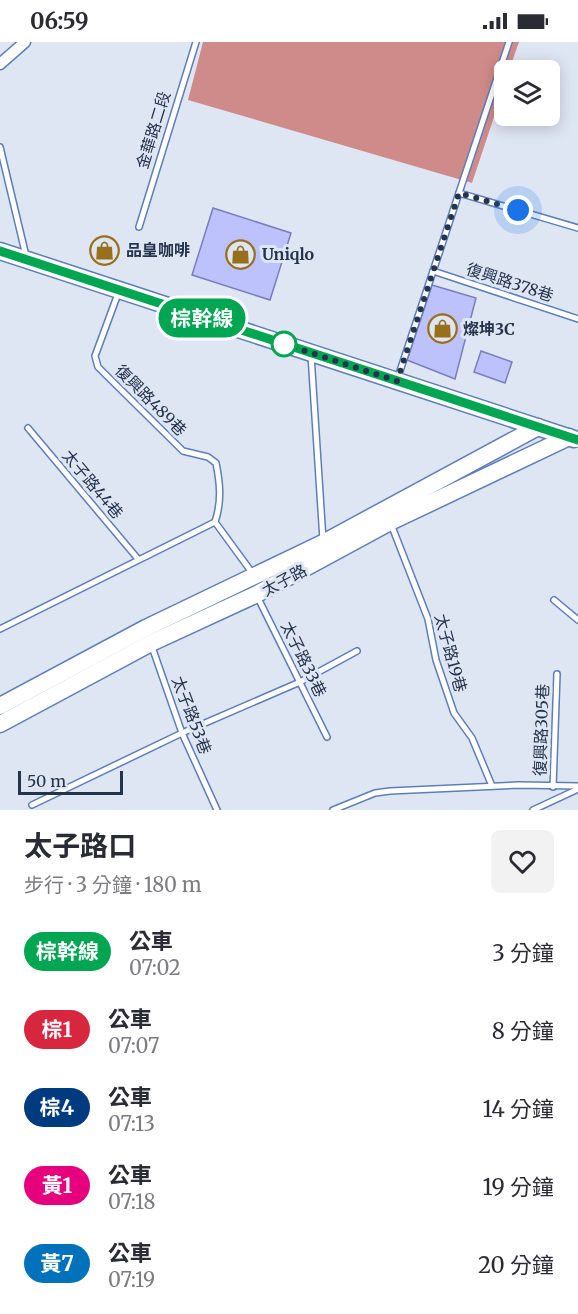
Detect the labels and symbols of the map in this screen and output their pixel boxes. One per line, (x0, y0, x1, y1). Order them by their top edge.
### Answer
street label: 金華路二段 (132, 89, 174, 171)
your location (503, 195, 533, 225)
shop icon: 品皇咖啡 (89, 234, 121, 266)
shop icon: Uniqlo (225, 238, 257, 270)
place label: 品皇咖啡 (126, 240, 190, 260)
place label: Uniqlo (262, 244, 315, 264)
street label: 復興路378巷 (464, 258, 556, 306)
line badge: 棕幹線 (168, 298, 236, 338)
shop icon: 燦坤3C (426, 313, 458, 345)
place label: 燦坤3C (463, 319, 515, 339)
unlabelled marker (271, 331, 297, 357)
street label: 復興路489巷 (111, 360, 191, 440)
street label: 太子路44巷 (58, 446, 128, 522)
street label: 太子路 (258, 560, 310, 600)
street label: 太子路19巷 (431, 612, 471, 694)
street label: 太子路33巷 (277, 618, 331, 700)
street label: 太子路53巷 (168, 673, 216, 757)
street label: 復興路305巷 (529, 684, 553, 776)
scale bar (18, 768, 123, 796)

